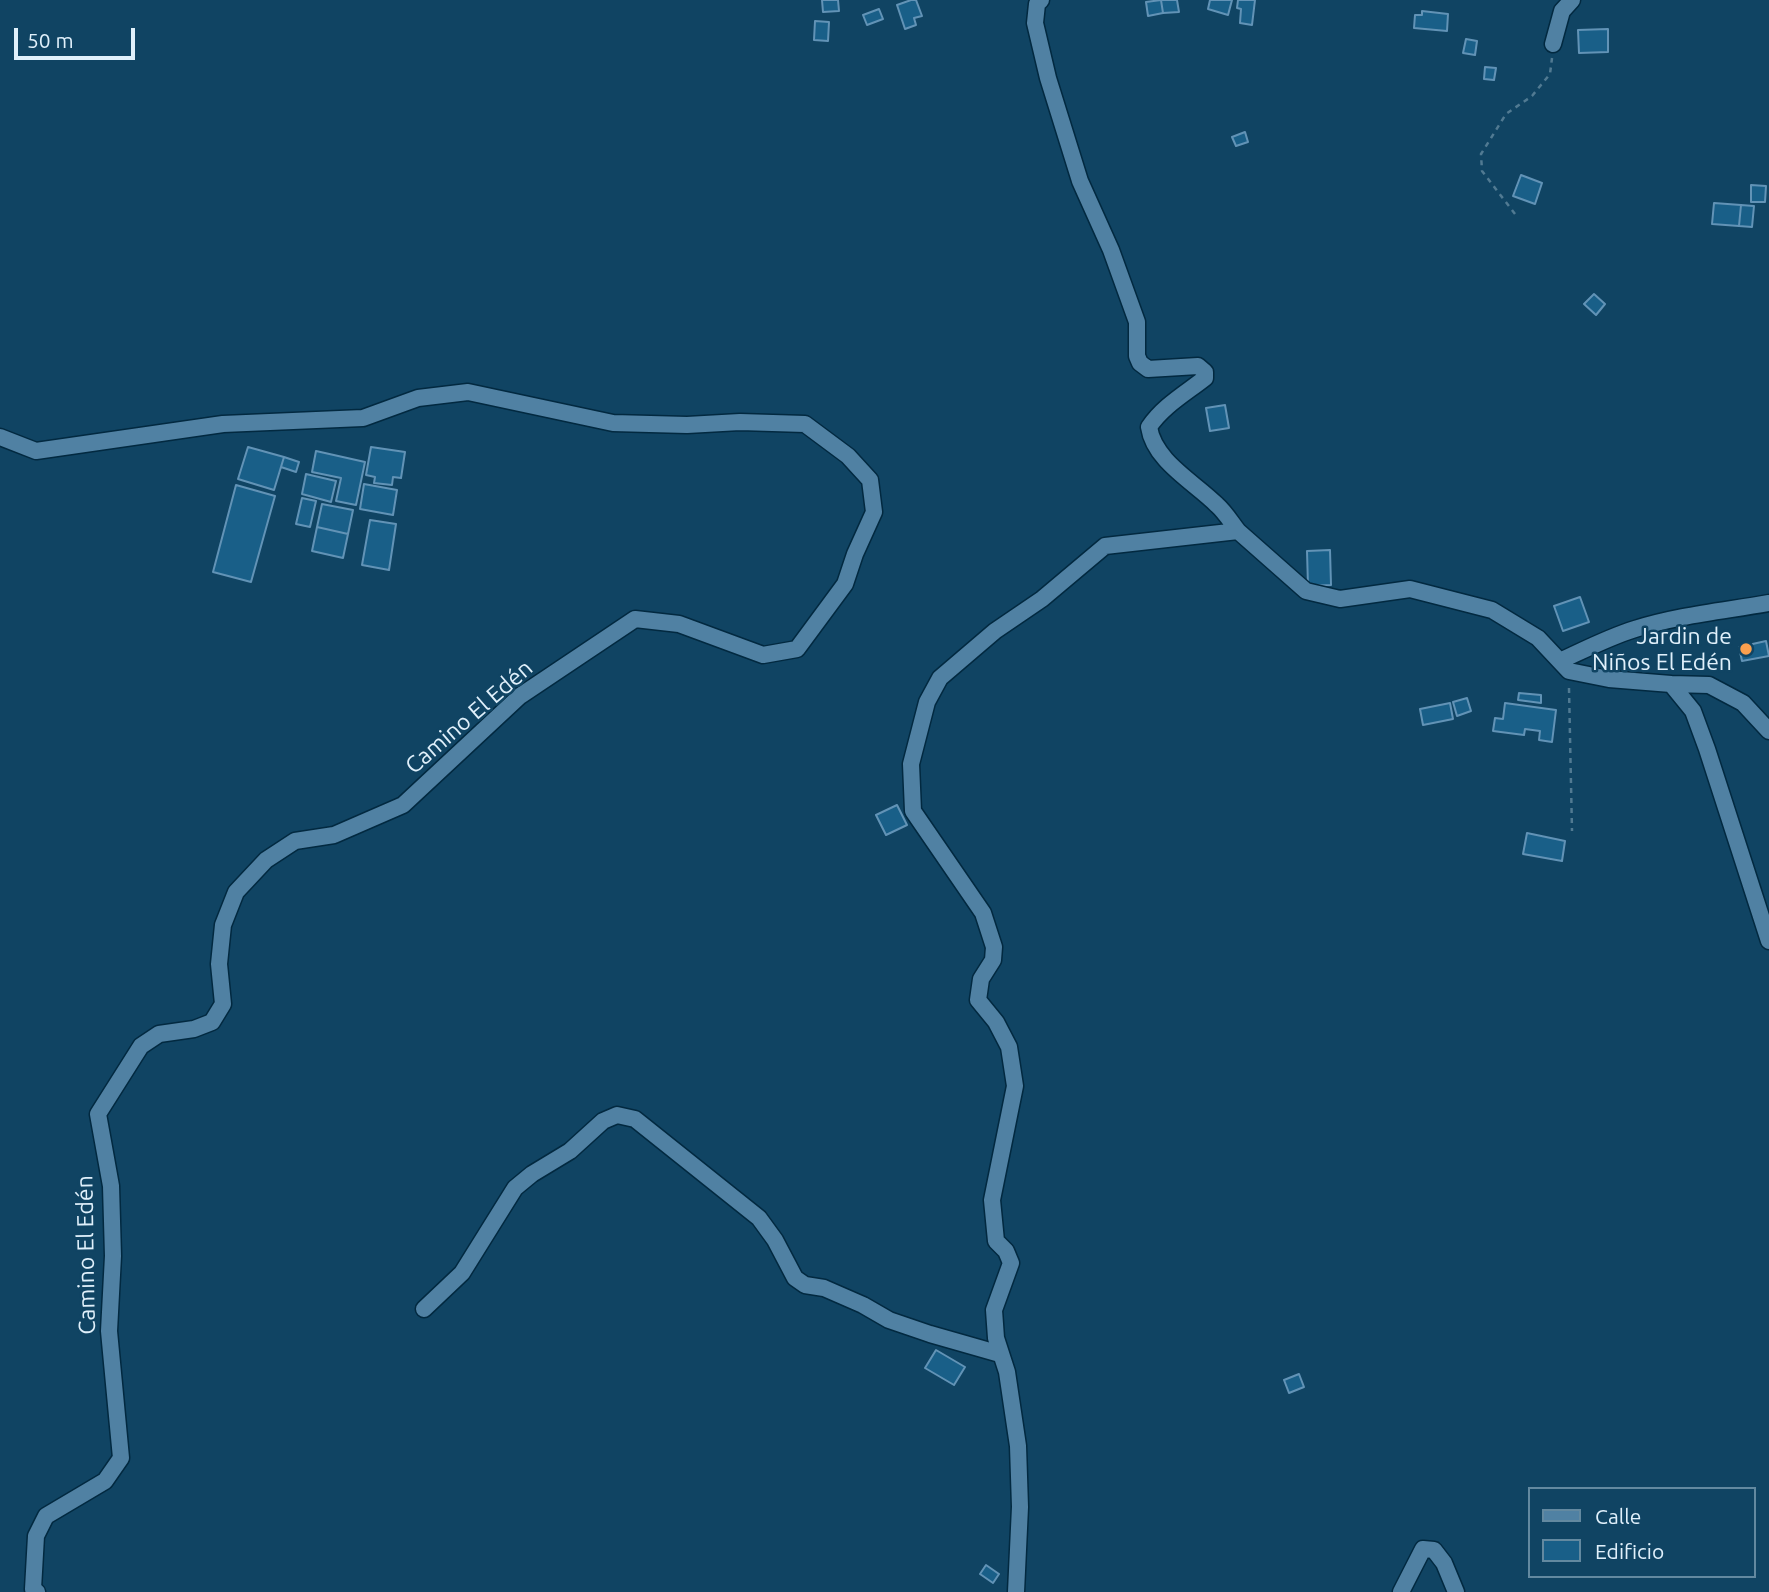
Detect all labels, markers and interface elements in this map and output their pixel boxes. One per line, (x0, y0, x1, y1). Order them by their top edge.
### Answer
scale bar (18, 14, 138, 58)
text: 50 m (27, 28, 74, 52)
place label: Jardin de Niños El Edén (1592, 622, 1732, 676)
marker: Jardin de Niños El Edén (1738, 641, 1754, 657)
street label: Camino El Edén (400, 654, 538, 780)
street label: Camino El Edén (71, 1175, 101, 1335)
legend (1528, 1487, 1755, 1578)
text: Calle (1595, 1504, 1641, 1528)
text: Edificio (1595, 1539, 1664, 1563)

